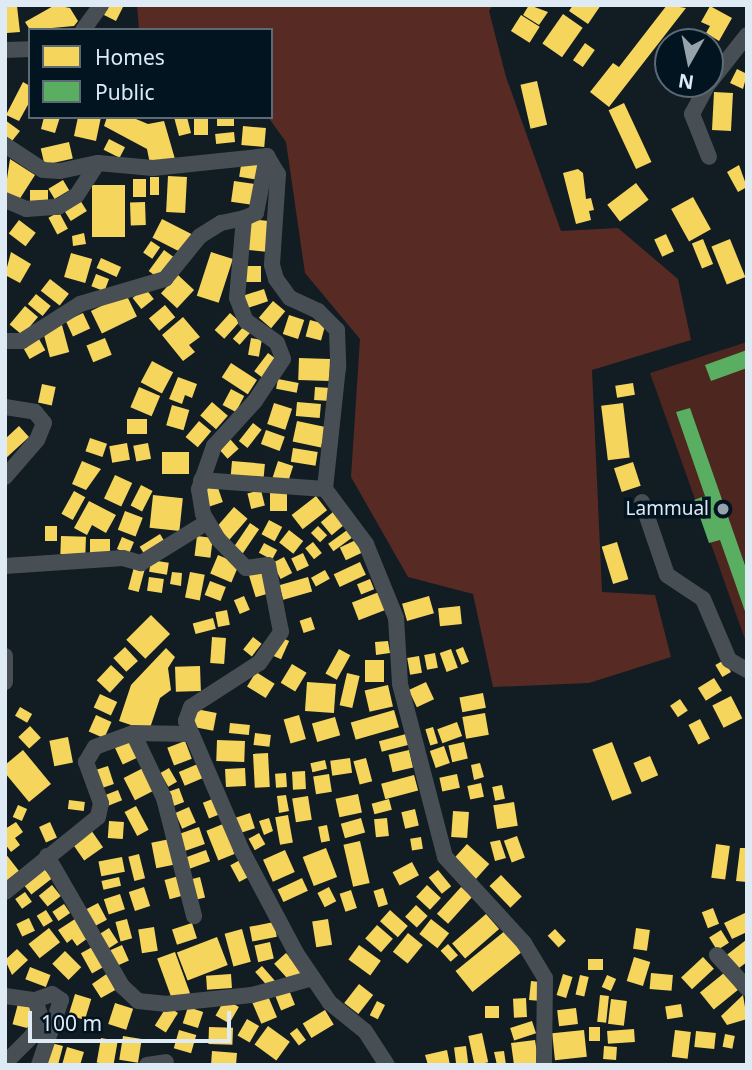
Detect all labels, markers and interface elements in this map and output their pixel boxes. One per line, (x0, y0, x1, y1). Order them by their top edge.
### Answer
legend (28, 28, 273, 119)
north arrow (654, 28, 724, 98)
text: Homes (95, 43, 165, 71)
text: N (676, 68, 696, 96)
text: Public (95, 78, 155, 106)
place label: Lammual (626, 498, 709, 520)
marker: Lammual (715, 501, 731, 517)
scale bar (32, 996, 234, 1040)
text: 100 m (41, 1009, 102, 1037)

